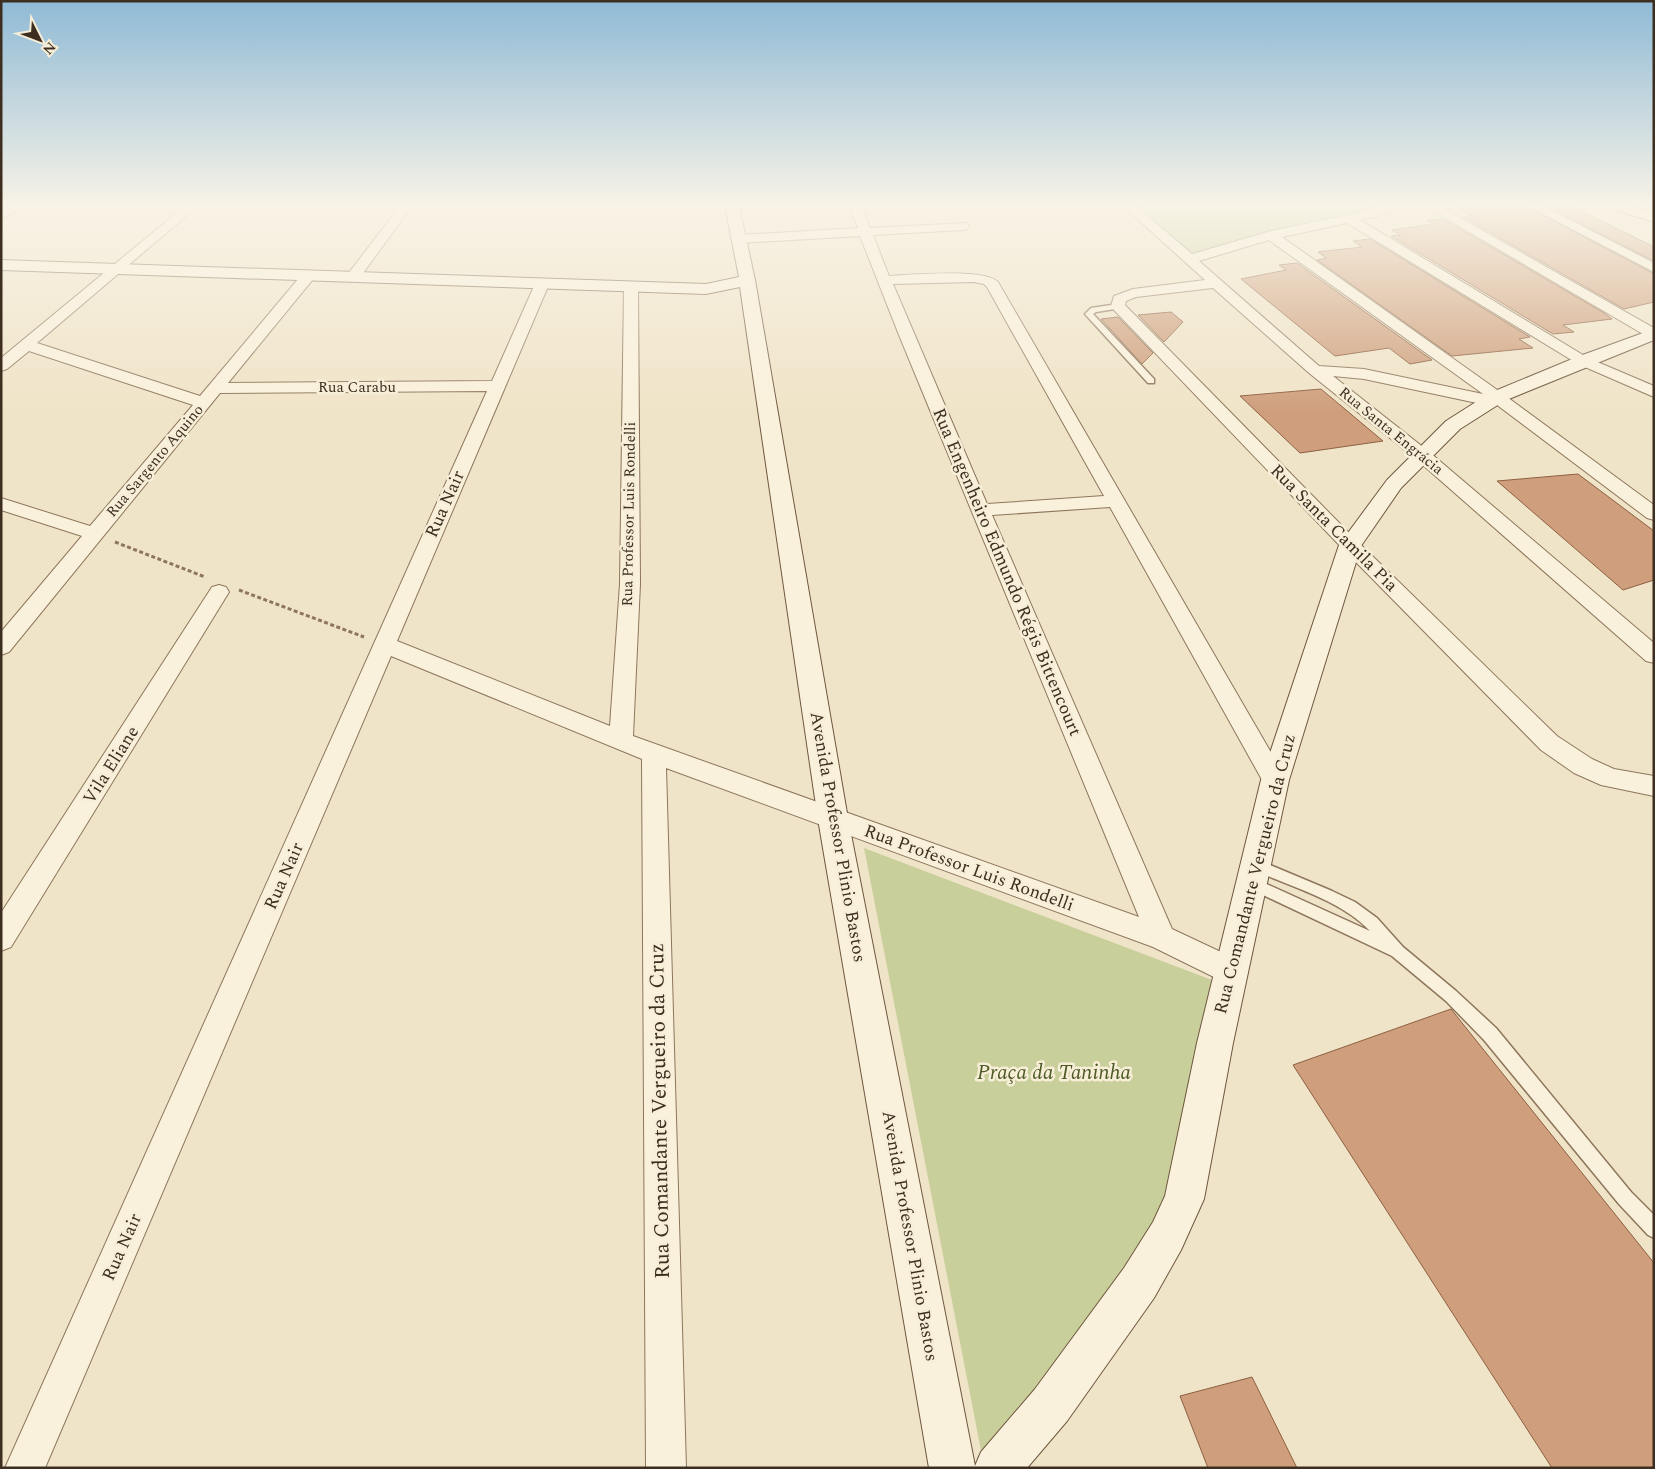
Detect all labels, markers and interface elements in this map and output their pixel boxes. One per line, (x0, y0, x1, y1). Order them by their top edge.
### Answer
north arrow (15, 15, 65, 65)
text: N (38, 37, 61, 60)
street label: Rua Carabu (318, 376, 396, 399)
street label: Rua Santa Engrácia (1334, 381, 1449, 481)
street label: Rua Sargento Aquino (101, 399, 209, 523)
street label: Rua Engenheiro Edmundo Régis Bittencourt (925, 404, 1089, 740)
street label: Rua Professor Luis Rondelli (616, 422, 642, 606)
street label: Rua Santa Camila Pia (1264, 458, 1404, 598)
street label: Rua Nair (418, 466, 472, 542)
street label: Avenida Professor Plinio Bastos (803, 710, 873, 964)
street label: Vila Eliane (76, 720, 146, 810)
street label: Rua Comandante Vergueiro da Cruz (1207, 731, 1303, 1017)
street label: Rua Professor Luis Rondelli (860, 817, 1078, 919)
street label: Rua Nair (257, 838, 311, 914)
street label: Rua Comandante Vergueiro da Cruz (641, 943, 679, 1279)
park label: Praça da Taninha (977, 1057, 1131, 1089)
street label: Avenida Professor Plinio Bastos (875, 1109, 945, 1363)
street label: Rua Nair (95, 1209, 149, 1285)

